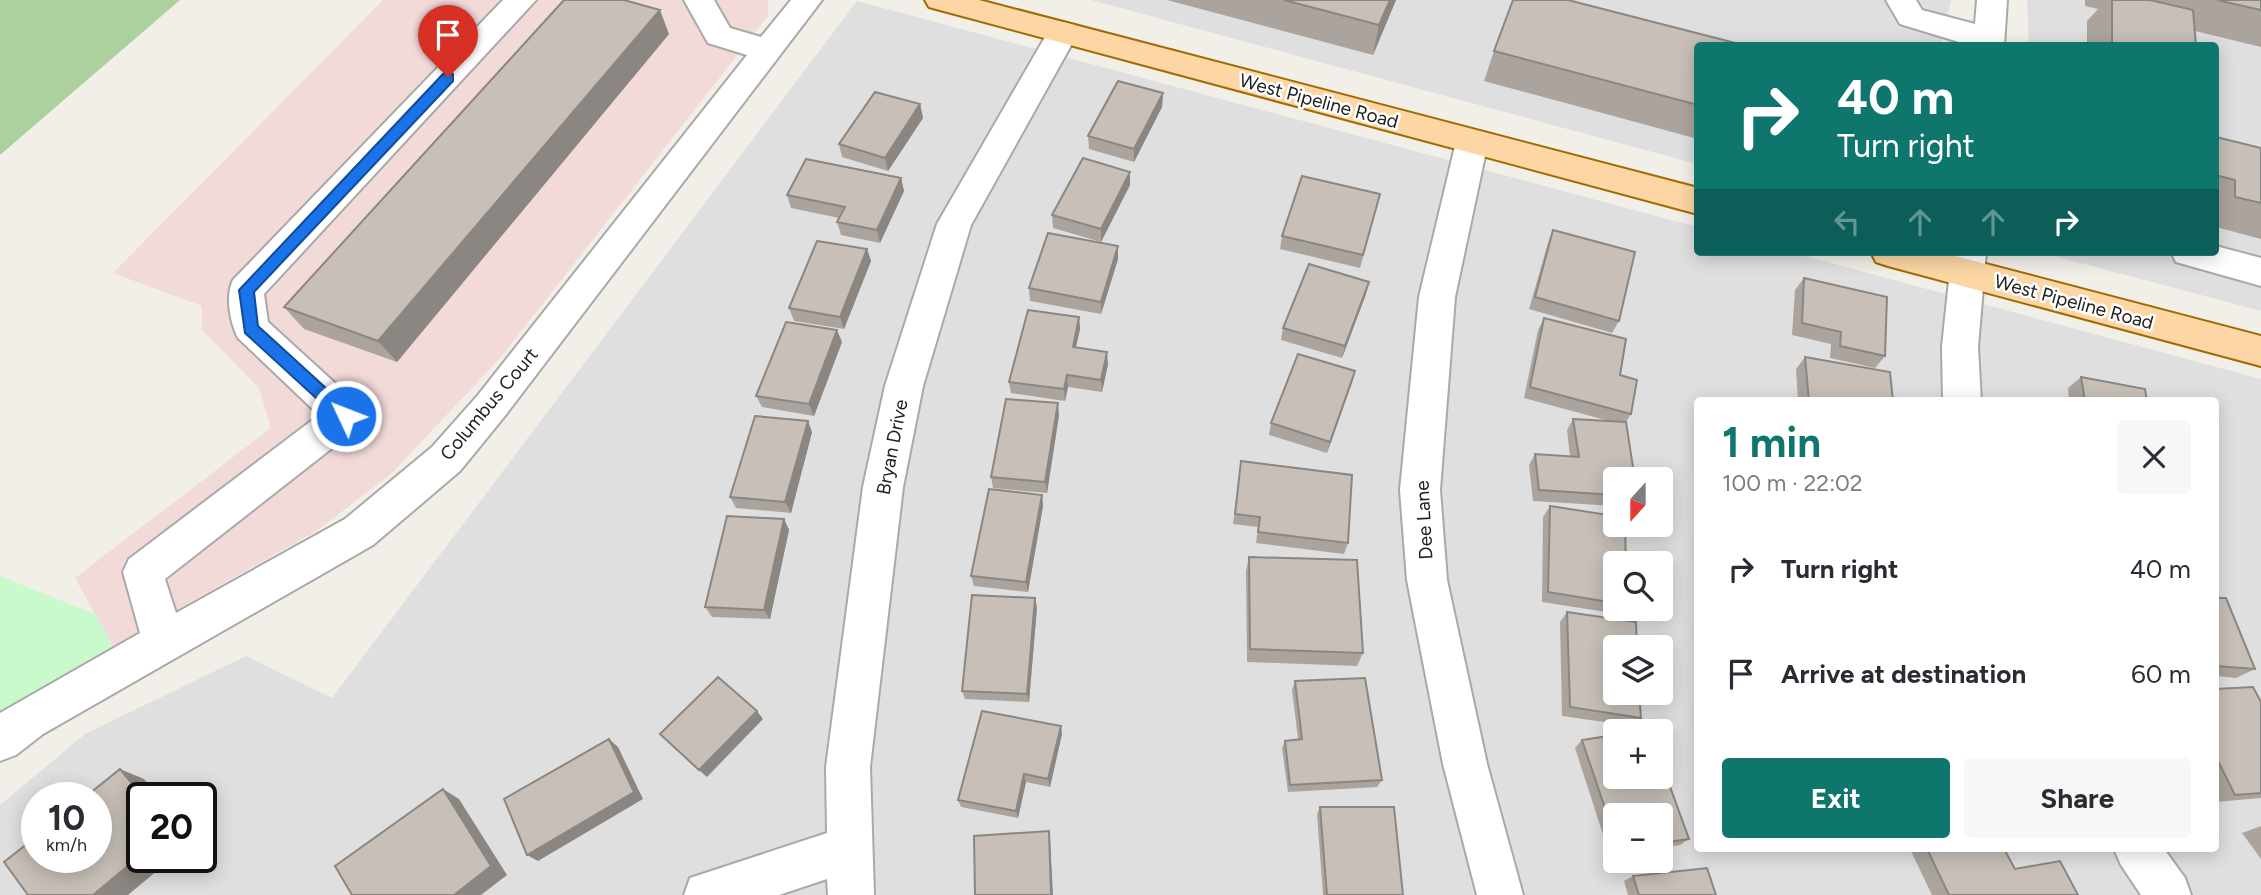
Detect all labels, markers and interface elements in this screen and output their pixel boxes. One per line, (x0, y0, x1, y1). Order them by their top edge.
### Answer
pin (418, 5, 478, 77)
icon: arrive (429, 16, 467, 54)
text: 40 m (1837, 67, 1954, 126)
street label: West Pipeline Road (1237, 69, 1401, 133)
icon: right (1722, 70, 1813, 161)
text: Turn right (1837, 127, 1975, 165)
icon: left (1828, 203, 1866, 241)
icon: ahead (1901, 203, 1939, 241)
icon: ahead (1974, 203, 2012, 241)
icon: right (2047, 203, 2085, 241)
street label: West Pipeline Road (1992, 270, 2156, 334)
street label: Columbus Court (435, 343, 543, 465)
position arrow (309, 379, 383, 453)
street label: Bryan Drive (871, 397, 913, 497)
text: 1 min (1722, 417, 1821, 468)
button: close (2117, 420, 2191, 494)
north arrow (1603, 467, 1673, 537)
map controls (1603, 467, 1673, 873)
text: 100 m · 22:02 (1722, 469, 1863, 497)
street label: Dee Lane (1410, 480, 1438, 560)
icon: right (1722, 550, 1760, 588)
button: search (1603, 551, 1673, 621)
text: Turn right (1781, 553, 1898, 585)
text: 40 m (2130, 553, 2191, 585)
button: layers (1603, 635, 1673, 705)
icon: arrive (1722, 655, 1760, 693)
text: Arrive at destination (1781, 658, 2026, 690)
text: 60 m (2131, 658, 2191, 690)
button: + (1603, 719, 1673, 789)
button: Exit (1722, 758, 1950, 838)
button: Share (1964, 758, 2191, 838)
speed limit sign: 20 (126, 782, 217, 873)
text: 10 (48, 797, 85, 839)
button: − (1603, 803, 1673, 873)
text: km/h (46, 834, 87, 856)

